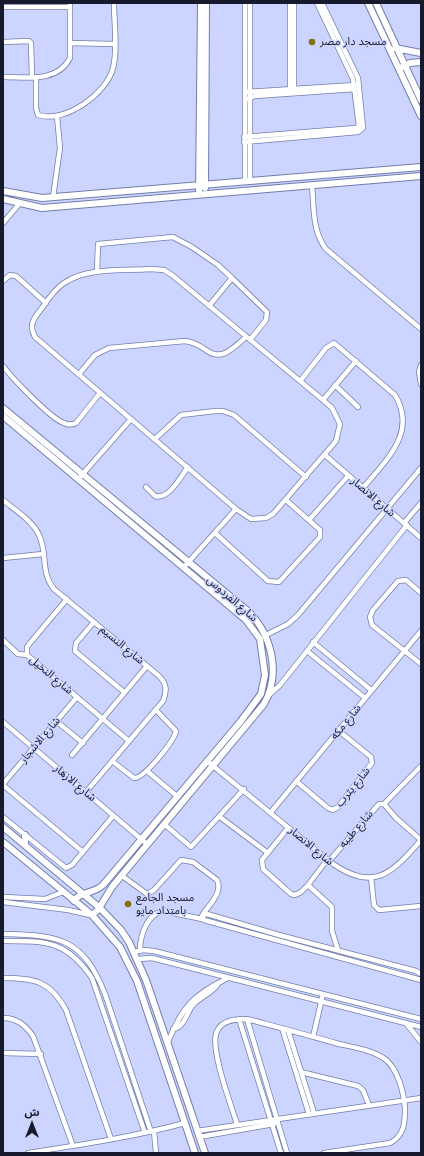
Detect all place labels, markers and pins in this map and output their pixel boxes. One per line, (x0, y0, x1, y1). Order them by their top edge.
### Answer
place label: مسجد دار مصر (320, 35, 386, 49)
marker: مسجد دار مصر (307, 37, 317, 47)
place label: مسجد الجامع بامتداد مايو (136, 891, 194, 917)
marker: مسجد الجامع بامتداد مايو (123, 899, 133, 909)

